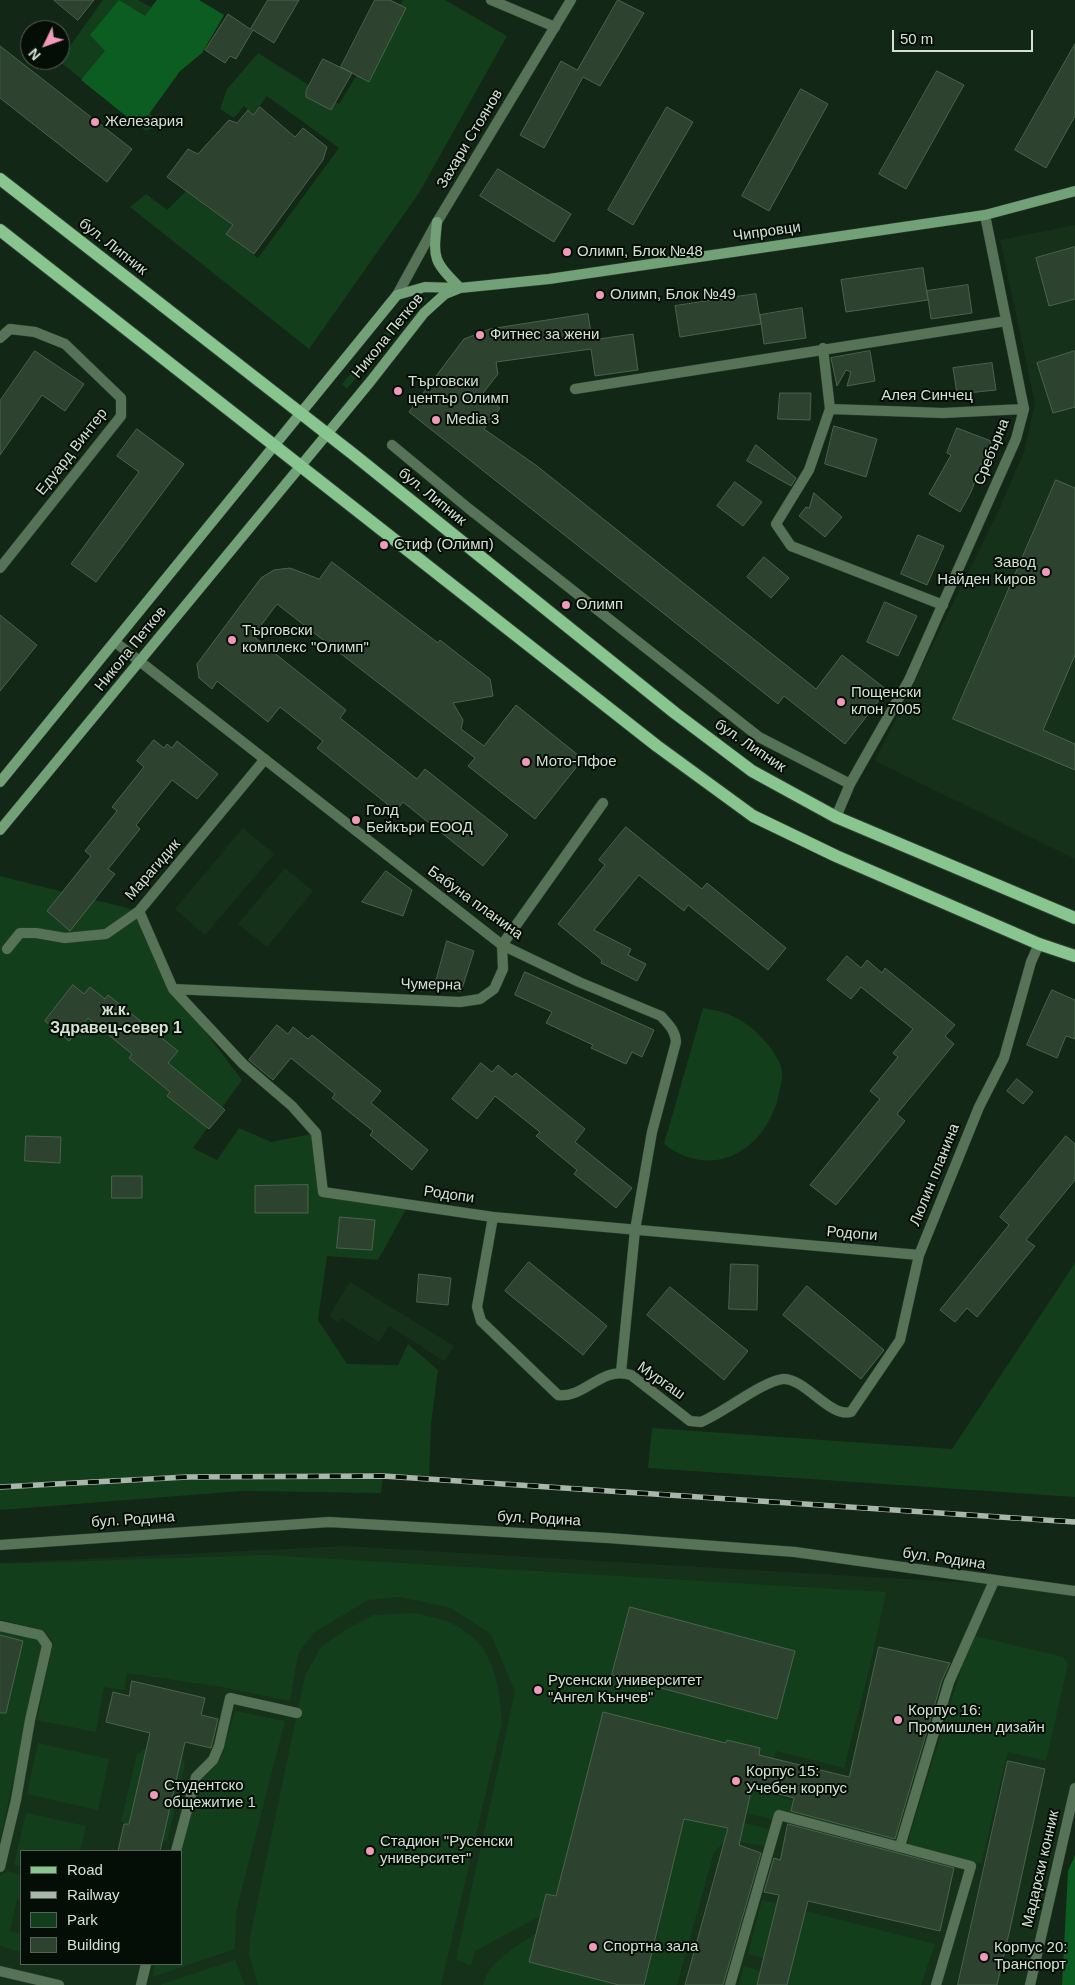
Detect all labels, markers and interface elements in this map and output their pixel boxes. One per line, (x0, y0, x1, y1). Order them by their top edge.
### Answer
north arrow (20, 20, 70, 70)
scale bar (895, 20, 1036, 52)
text: 50 m (900, 30, 933, 47)
text: N (25, 45, 44, 63)
street label: Захари Стоянов (433, 86, 507, 192)
place label: Железария (105, 113, 183, 131)
marker: Железария (89, 116, 101, 128)
street label: бул. Липник (75, 215, 151, 279)
street label: Чипровци (732, 218, 802, 246)
place label: Олимп, Блок №48 (577, 243, 703, 261)
marker: Олимп, Блок №48 (561, 246, 573, 258)
place label: Олимп, Блок №49 (610, 286, 736, 304)
marker: Олимп, Блок №49 (594, 289, 606, 301)
street label: Никола Петков (348, 290, 428, 382)
place label: Фитнес за жени (490, 326, 599, 344)
marker: Фитнес за жени (474, 329, 486, 341)
place label: Търговски център Олимп (408, 373, 509, 408)
marker: Търговски център Олимп (392, 385, 404, 397)
street label: Алея Синчец (881, 387, 973, 405)
street label: Едуард Винтер (32, 405, 112, 499)
place label: Media 3 (446, 411, 499, 429)
marker: Media 3 (430, 414, 442, 426)
street label: Сребърна (971, 416, 1013, 488)
street label: бул. Липник (394, 464, 470, 530)
place label: Стиф (Олимп) (394, 536, 494, 554)
marker: Стиф (Олимп) (378, 539, 390, 551)
place label: Завод Найден Киров (937, 554, 1036, 589)
marker: Завод Найден Киров (1040, 566, 1052, 578)
place label: Олимп (576, 596, 623, 614)
marker: Олимп (560, 599, 572, 611)
street label: Никола Петков (91, 603, 171, 695)
place label: Търговски комплекс "Олимп" (242, 622, 369, 657)
marker: Търговски комплекс "Олимп" (226, 634, 238, 646)
place label: Пощенски клон 7005 (851, 684, 921, 719)
marker: Пощенски клон 7005 (835, 696, 847, 708)
street label: бул. Липник (711, 716, 789, 776)
place label: Мото-Пфое (536, 753, 617, 771)
marker: Мото-Пфое (520, 756, 532, 768)
place label: Голд Бейкъри ЕООД (366, 802, 473, 837)
marker: Голд Бейкъри ЕООД (350, 814, 362, 826)
street label: Марагидик (122, 836, 184, 904)
street label: Бабуна планина (424, 862, 526, 944)
street label: Чумерна (400, 975, 462, 995)
district label: ж.к. Здравец-север 1 (50, 1001, 182, 1039)
street label: Люлин планина (906, 1121, 964, 1229)
street label: Родопи (423, 1183, 475, 1207)
street label: Родопи (826, 1223, 878, 1245)
street label: Мургаш (634, 1358, 688, 1404)
street label: бул. Родина (91, 1508, 175, 1532)
street label: бул. Родина (497, 1508, 581, 1530)
street label: бул. Родина (901, 1544, 987, 1574)
place label: Русенски университет "Ангел Кънчев" (548, 1672, 702, 1707)
marker: Русенски университет "Ангел Кънчев" (532, 1684, 544, 1696)
place label: Корпус 16: Промишлен дизайн (908, 1702, 1045, 1737)
marker: Корпус 16: Промишлен дизайн (892, 1714, 904, 1726)
place label: Корпус 15: Учебен корпус (746, 1763, 847, 1798)
marker: Корпус 15: Учебен корпус (730, 1775, 742, 1787)
place label: Студентско общежитие 1 (164, 1777, 256, 1812)
marker: Студентско общежитие 1 (148, 1789, 160, 1801)
street label: Мадарски конник (1019, 1809, 1063, 1929)
place label: Стадион "Русенски университет" (380, 1833, 513, 1868)
marker: Стадион "Русенски университет" (364, 1845, 376, 1857)
legend (20, 1850, 182, 1965)
text: Road (67, 1861, 103, 1878)
text: Railway (67, 1886, 120, 1903)
text: Park (67, 1911, 98, 1928)
text: Building (67, 1936, 120, 1953)
place label: Спортна зала (603, 1938, 698, 1956)
place label: Корпус 20: Транспорт (994, 1939, 1067, 1974)
marker: Спортна зала (587, 1941, 599, 1953)
marker: Корпус 20: Транспорт (978, 1951, 990, 1963)

